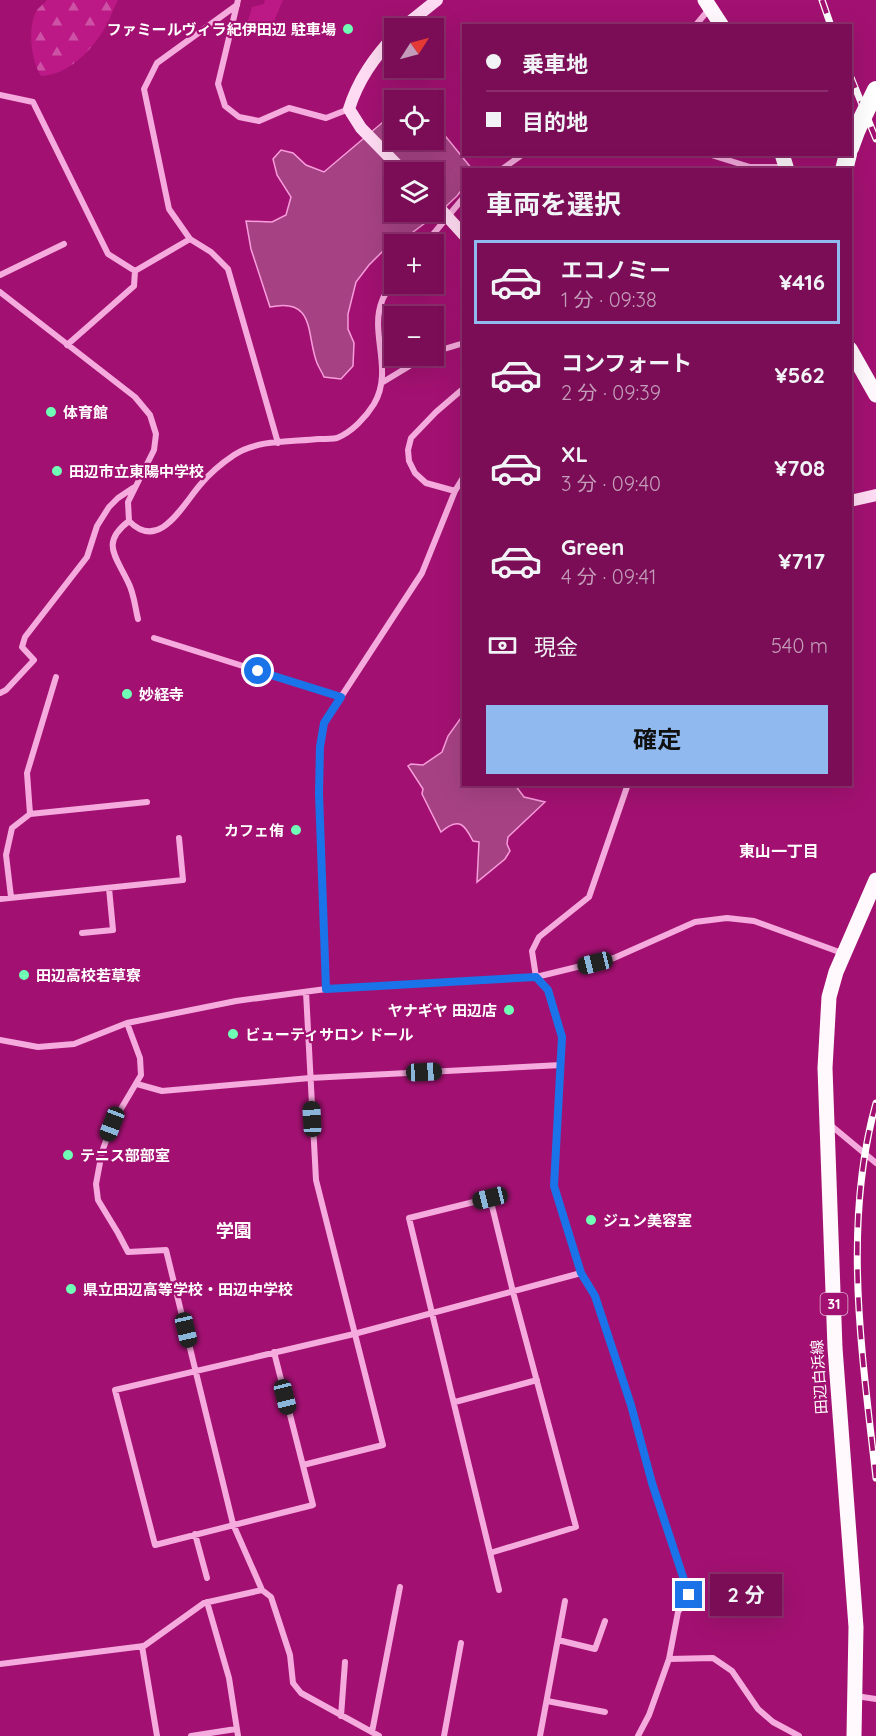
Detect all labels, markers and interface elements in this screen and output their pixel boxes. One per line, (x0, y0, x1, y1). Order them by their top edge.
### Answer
north arrow (384, 18, 444, 78)
map controls (384, 18, 444, 366)
place label: ファミールヴィラ紀伊田辺 駐車場 (107, 20, 336, 39)
marker: ファミールヴィラ紀伊田辺 駐車場 (341, 22, 355, 36)
text: 乗車地 (522, 50, 588, 78)
button: locate (384, 90, 444, 150)
text: 目的地 (522, 108, 588, 136)
button: layers (384, 162, 444, 222)
text: 車両を選択 (486, 187, 621, 221)
button: + (384, 234, 444, 294)
icon: car (489, 255, 543, 309)
text: エコノミー (561, 256, 671, 284)
text: ¥416 (779, 268, 825, 296)
text: 1 分 · 09:38 (561, 287, 657, 312)
button: − (384, 306, 444, 366)
icon: car (489, 348, 543, 402)
text: コンフォート (561, 349, 692, 377)
text: ¥562 (775, 361, 825, 389)
text: 2 分 · 09:39 (561, 380, 661, 405)
place label: 体育館 (63, 403, 108, 422)
marker: 体育館 (44, 405, 58, 419)
text: XL (561, 440, 588, 468)
icon: car (489, 441, 543, 495)
text: ¥708 (774, 454, 825, 482)
place label: 田辺市立東陽中学校 (69, 462, 204, 481)
marker: 田辺市立東陽中学校 (50, 464, 64, 478)
text: 3 分 · 09:40 (561, 471, 661, 496)
text: Green (561, 533, 624, 561)
icon: car (489, 534, 543, 588)
text: ¥717 (778, 547, 825, 575)
text: 4 分 · 09:41 (561, 564, 656, 589)
icon: cash (486, 629, 519, 662)
text: 現金 (534, 633, 578, 661)
text: 540 m (771, 633, 828, 658)
route start (244, 657, 271, 684)
place label: 妙経寺 (139, 685, 184, 704)
marker: 妙経寺 (120, 687, 134, 701)
button: 確定 (486, 705, 828, 774)
place label: カフェ侑 (224, 821, 284, 840)
marker: カフェ侑 (289, 823, 303, 837)
district label: 東山一丁目 (739, 841, 819, 861)
car (575, 950, 615, 976)
place label: 田辺高校若草寮 (36, 966, 141, 985)
marker: 田辺高校若草寮 (17, 968, 31, 982)
place label: ヤナギヤ 田辺店 (388, 1001, 497, 1020)
marker: ヤナギヤ 田辺店 (502, 1003, 516, 1017)
place label: ビューティサロン ドール (245, 1025, 413, 1044)
marker: ビューティサロン ドール (226, 1027, 240, 1041)
car (406, 1062, 442, 1082)
car (302, 1101, 322, 1137)
car (97, 1104, 127, 1144)
place label: テニス部部室 (80, 1146, 170, 1165)
marker: テニス部部室 (61, 1148, 75, 1162)
car (470, 1185, 510, 1211)
place label: ジュン美容室 (603, 1211, 692, 1230)
marker: ジュン美容室 (584, 1213, 598, 1227)
district label: 学園 (216, 1219, 252, 1242)
place label: 県立田辺高等学校・田辺中学校 (83, 1280, 293, 1299)
marker: 県立田辺高等学校・田辺中学校 (64, 1282, 78, 1296)
road number: 31 (820, 1293, 848, 1315)
car (173, 1310, 199, 1350)
street label: 田辺白浜線 (807, 1339, 831, 1415)
car (272, 1377, 298, 1417)
callout: 2 分 (710, 1574, 782, 1616)
route end (675, 1581, 702, 1608)
text: 2 分 (728, 1582, 764, 1607)

